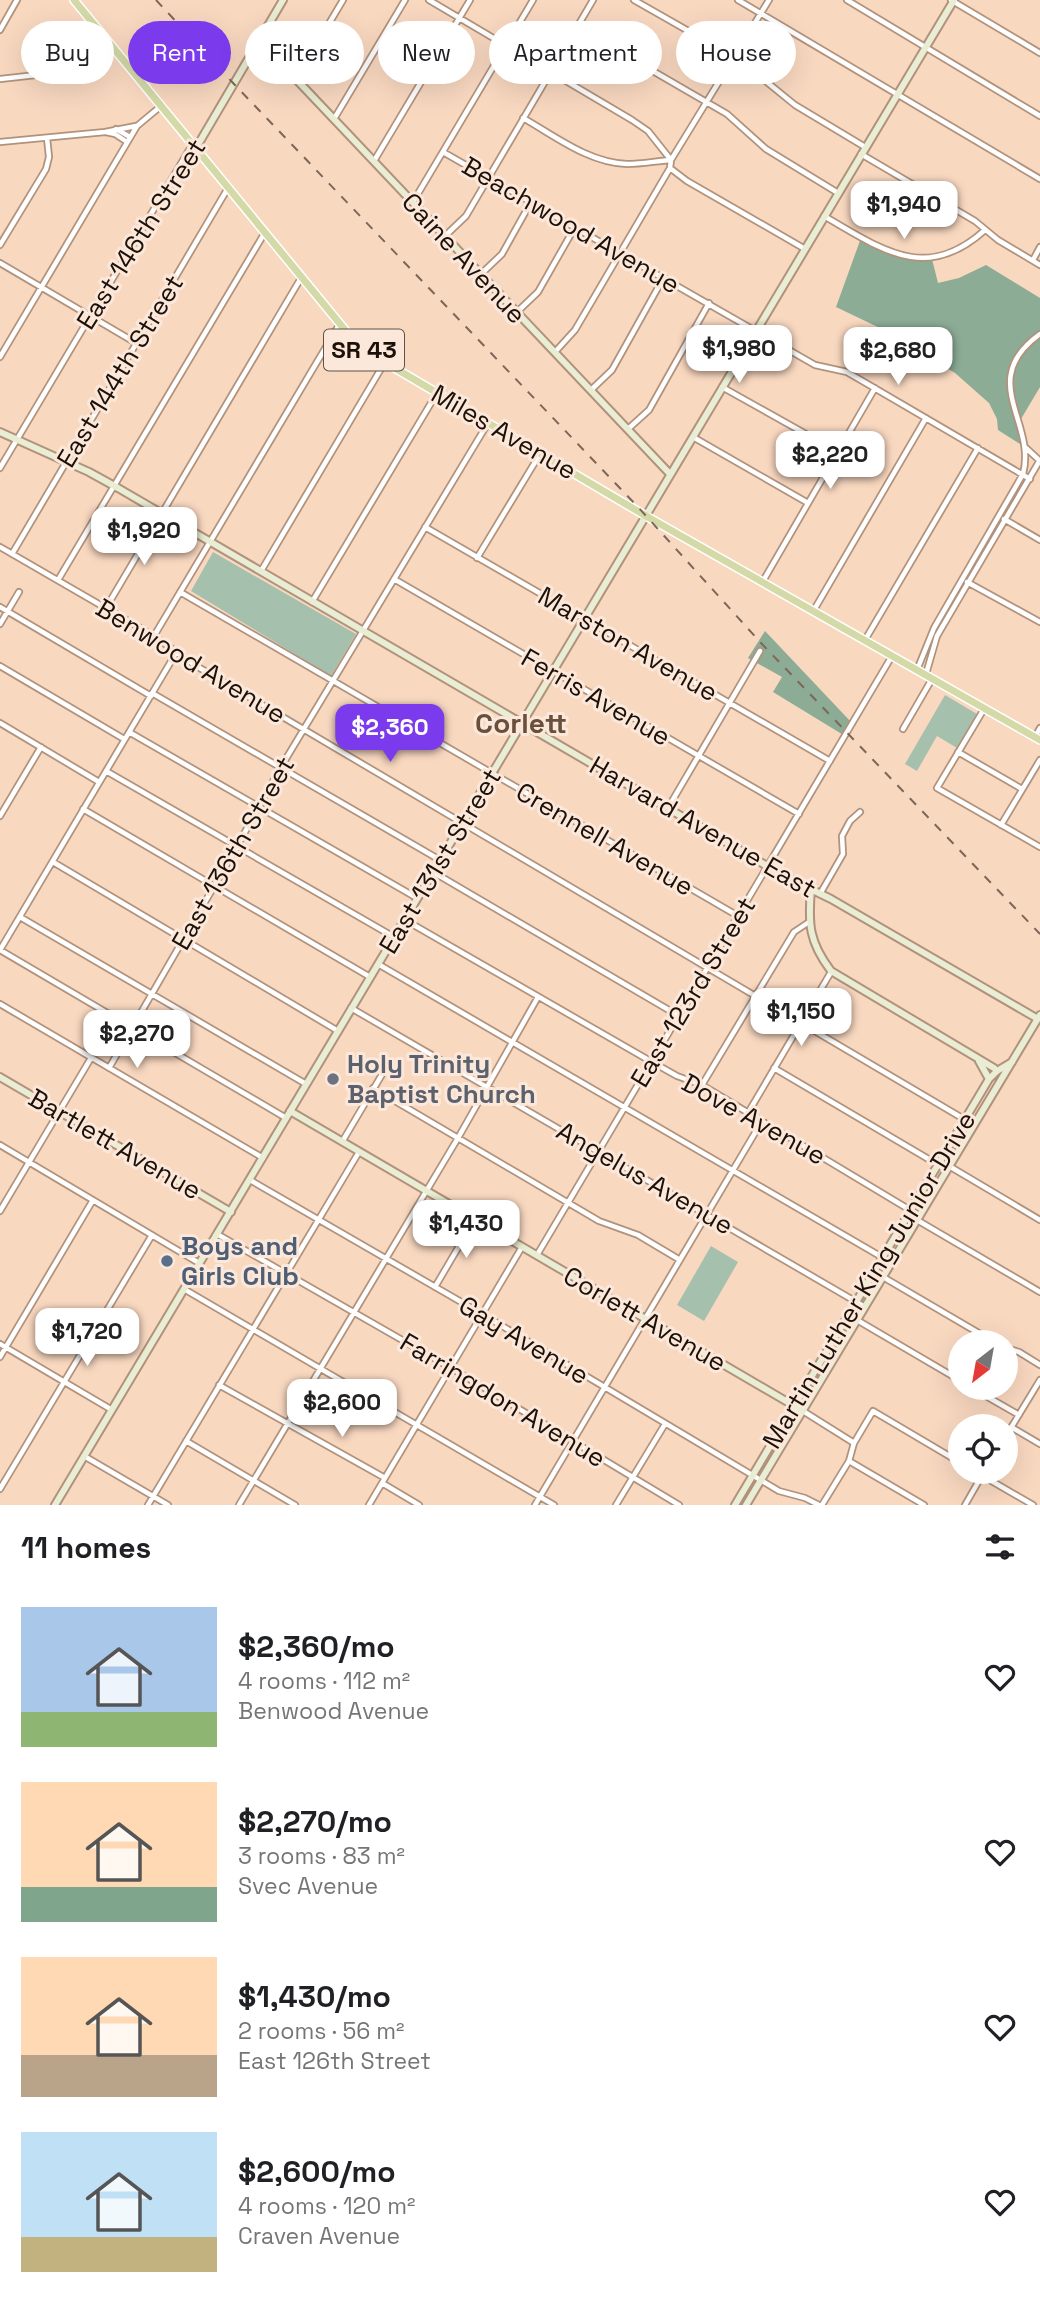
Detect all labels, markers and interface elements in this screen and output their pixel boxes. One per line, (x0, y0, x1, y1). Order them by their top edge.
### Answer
chip: Buy (21, 21, 114, 84)
chip: Rent (128, 21, 231, 84)
chip: Filters (245, 21, 364, 84)
chip: New (378, 21, 475, 84)
chip: Apartment (489, 21, 662, 84)
chip: House (676, 21, 796, 84)
street label: East 146th Street (69, 132, 213, 336)
street label: Beachwood Avenue (456, 149, 686, 301)
pin: $1,940 (847, 182, 961, 241)
street label: Caine Avenue (394, 185, 534, 331)
text: $1,940 (867, 189, 941, 219)
street label: East 144th Street (49, 268, 191, 474)
pin: $1,980 (682, 326, 796, 385)
pin: $2,680 (841, 328, 955, 387)
road number: SR 43 (324, 330, 404, 370)
text: $1,980 (702, 333, 776, 363)
text: $2,680 (859, 335, 937, 365)
street label: Miles Avenue (425, 377, 583, 487)
pin: $2,220 (773, 432, 887, 491)
text: $2,220 (792, 439, 868, 469)
pin: $1,920 (87, 508, 201, 567)
text: $1,920 (107, 515, 181, 545)
street label: Marston Avenue (532, 579, 724, 709)
street label: Benwood Avenue (90, 591, 292, 731)
street label: Ferris Avenue (515, 641, 677, 753)
pin: $2,360 (333, 704, 447, 764)
district label: Corlett (475, 705, 567, 741)
text: $2,360 (351, 712, 429, 742)
street label: Harvard Avenue East (584, 748, 822, 906)
street label: East 136th Street (164, 750, 302, 956)
street label: East 131st Street (371, 762, 509, 960)
street label: Crennell Avenue (510, 774, 700, 904)
street label: East 123rd Street (623, 891, 763, 1093)
pin: $1,150 (744, 988, 858, 1048)
text: $1,150 (767, 996, 836, 1026)
pin: $2,270 (80, 1010, 194, 1070)
text: $2,270 (99, 1018, 175, 1048)
place label: Holy Trinity Baptist Church (347, 1047, 536, 1111)
street label: Dove Avenue (676, 1065, 832, 1173)
marker: Holy Trinity Baptist Church (325, 1071, 341, 1087)
street label: Bartlett Avenue (22, 1081, 208, 1207)
street label: Martin Luther King Junior Drive (755, 1105, 983, 1455)
street label: Angelus Avenue (551, 1114, 739, 1242)
pin: $1,430 (409, 1200, 523, 1260)
text: $1,430 (429, 1208, 503, 1238)
place label: Boys and Girls Club (181, 1229, 299, 1293)
marker: Boys and Girls Club (159, 1253, 175, 1269)
street label: Corlett Avenue (557, 1259, 733, 1379)
street label: Gay Avenue (453, 1288, 595, 1392)
pin: $1,720 (30, 1308, 144, 1368)
text: $1,720 (51, 1316, 123, 1346)
street label: Farringdon Avenue (394, 1325, 612, 1475)
north arrow (948, 1330, 1018, 1400)
map controls (948, 1330, 1018, 1484)
pin: $2,600 (285, 1380, 399, 1439)
text: $2,600 (303, 1387, 381, 1417)
button: locate (948, 1414, 1018, 1484)
text: 11 homes (21, 1528, 151, 1567)
icon: filters (981, 1528, 1019, 1566)
text: $2,360/mo (238, 1627, 395, 1666)
icon: home (77, 1635, 161, 1719)
icon: heart (981, 1658, 1019, 1696)
text: 4 rooms · 112 m² (238, 1666, 410, 1696)
text: Benwood Avenue (238, 1696, 429, 1726)
text: $2,270/mo (238, 1802, 392, 1841)
icon: home (77, 1810, 161, 1894)
icon: heart (981, 1833, 1019, 1871)
text: 3 rooms · 83 m² (238, 1841, 405, 1871)
text: Svec Avenue (238, 1871, 378, 1901)
text: $1,430/mo (238, 1977, 391, 2016)
icon: home (77, 1985, 161, 2069)
icon: heart (981, 2008, 1019, 2046)
text: 2 rooms · 56 m² (238, 2016, 404, 2046)
text: East 126th Street (238, 2046, 431, 2076)
text: $2,600/mo (238, 2152, 396, 2191)
icon: home (77, 2160, 161, 2244)
icon: heart (981, 2183, 1019, 2221)
text: 4 rooms · 120 m² (238, 2191, 415, 2221)
text: Craven Avenue (238, 2221, 400, 2251)

